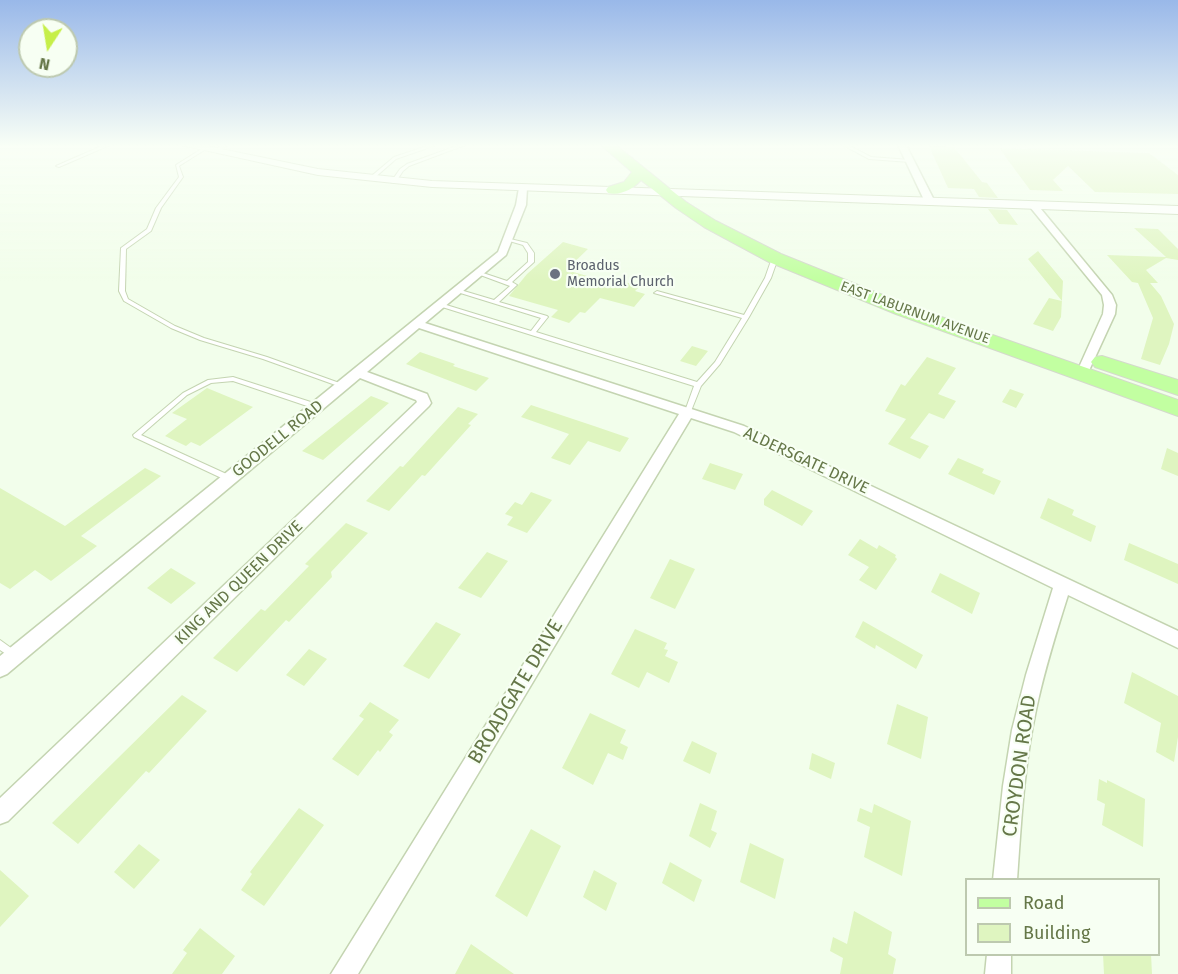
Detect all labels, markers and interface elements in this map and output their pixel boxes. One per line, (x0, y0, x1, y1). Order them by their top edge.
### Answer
north arrow (18, 18, 78, 78)
text: N (37, 54, 52, 75)
place label: Broadus Memorial Church (567, 258, 674, 290)
marker: Broadus Memorial Church (548, 267, 562, 281)
street label: EAST LABURNUM AVENUE (838, 278, 992, 348)
street label: GOODELL ROAD (229, 397, 327, 481)
street label: ALDERSGATE DRIVE (740, 424, 872, 498)
street label: KING AND QUEEN DRIVE (171, 517, 307, 649)
street label: BROADGATE DRIVE (463, 615, 569, 769)
street label: CROYDON ROAD (998, 694, 1042, 838)
legend (965, 878, 1160, 956)
text: Road (1023, 892, 1065, 914)
text: Building (1023, 922, 1090, 944)

